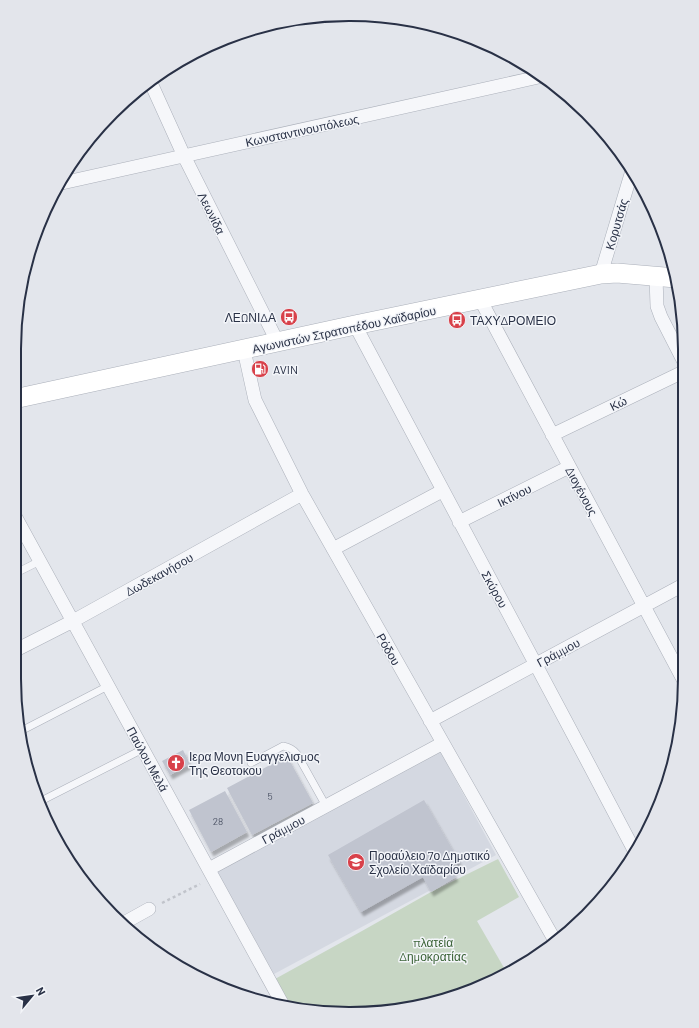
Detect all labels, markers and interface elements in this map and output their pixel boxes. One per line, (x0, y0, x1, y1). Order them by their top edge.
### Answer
street label: Κωνσταντινουπόλεως (244, 111, 360, 150)
street label: Λεωνίδα (196, 190, 228, 236)
street label: Κορυτσάς (602, 197, 631, 251)
street label: Αγωνιστών Στρατοπέδου Χαϊδαρίου (251, 303, 437, 356)
bus stop icon: ΛΕΩΝΙΔΑ (279, 307, 299, 327)
place label: ΛΕΩΝΙΔΑ (225, 310, 276, 324)
bus stop icon: ΤΑΧΥΔΡΟΜΕΙΟ (447, 310, 467, 330)
place label: ΤΑΧΥΔΡΟΜΕΙΟ (470, 313, 556, 327)
fuel station icon: AVIN (250, 359, 270, 379)
place label: AVIN (273, 362, 298, 376)
street label: Κώ (607, 393, 629, 413)
street label: Διογένους (562, 464, 601, 519)
street label: Ικτίνου (495, 481, 533, 509)
street label: Δωδεκανήσου (123, 550, 196, 599)
street label: Σκύρου (478, 568, 511, 610)
street label: Ρόδου (374, 631, 404, 667)
street label: Γράμμου (534, 635, 582, 670)
street label: Παύλου Μελά (124, 724, 172, 794)
place label: Ιερα Μονη Ευαγγελισμος Της Θεοτοκου (189, 749, 320, 778)
church icon: Ιερα Μονη Ευαγγελισμος Της Θεοτοκου (166, 753, 186, 773)
house number: 5 (267, 790, 273, 802)
street label: Γράμμου (259, 812, 307, 847)
house number: 28 (213, 815, 223, 827)
place label: Προαύλειο 7ο Δημοτικό Σχολείο Χαϊδαρίου (369, 848, 490, 877)
school or university icon: Προαύλειο 7ο Δημοτικό Σχολείο Χαϊδαρίου (346, 852, 366, 872)
park label: πλατεία Δημοκρατίας (399, 935, 467, 964)
north arrow (12, 976, 52, 1016)
text: N (34, 985, 49, 997)

